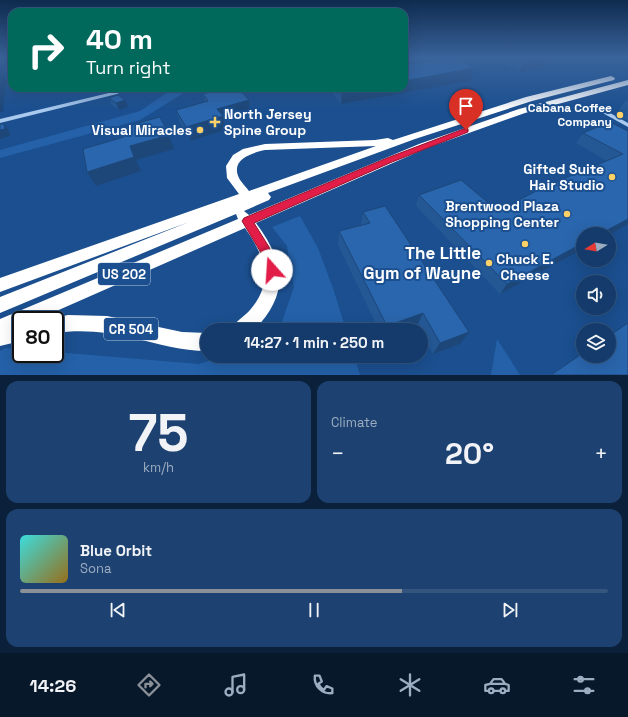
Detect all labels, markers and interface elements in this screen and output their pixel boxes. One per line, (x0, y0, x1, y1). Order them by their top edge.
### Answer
text: 40 m (86, 21, 153, 57)
icon: right (20, 24, 72, 76)
text: Turn right (86, 56, 170, 79)
pin (449, 89, 483, 130)
icon: arrive (455, 95, 477, 117)
place label: Cabana Coffee Company (528, 100, 612, 130)
place label: North Jersey Spine Group (224, 105, 312, 139)
marker: Cabana Coffee Company (615, 110, 625, 120)
marker: North Jersey Spine Group (209, 116, 221, 128)
place label: Visual Miracles (92, 121, 192, 139)
marker: Visual Miracles (195, 125, 205, 135)
place label: Gifted Suite Hair Studio (523, 160, 604, 194)
marker: Gifted Suite Hair Studio (607, 172, 617, 182)
place label: Brentwood Plaza Shopping Center (445, 197, 559, 231)
marker: Brentwood Plaza Shopping Center (562, 209, 572, 219)
north arrow (576, 227, 616, 267)
map controls (576, 227, 616, 363)
marker: Chuck E. Cheese (520, 239, 530, 249)
place label: The Little Gym of Wayne (363, 242, 481, 284)
position arrow (251, 249, 293, 291)
place label: Chuck E. Cheese (496, 250, 554, 284)
marker: The Little Gym of Wayne (484, 258, 494, 268)
road number: US 202 (98, 263, 150, 285)
button: sound (576, 275, 616, 315)
speed limit sign: 80 (12, 311, 64, 363)
road number: CR 504 (104, 318, 158, 340)
button: layers (576, 323, 616, 363)
text: 14:27 · 1 min · 250 m (244, 333, 384, 352)
text: 75 (128, 400, 189, 466)
text: Climate (331, 414, 377, 431)
text: 20° (445, 434, 494, 473)
text: − (331, 439, 345, 467)
text: + (594, 439, 608, 467)
text: km/h (143, 459, 174, 476)
text: Blue Orbit (80, 541, 152, 560)
text: Sona (80, 560, 111, 577)
icon: previous (107, 599, 129, 621)
icon: pause (303, 599, 325, 621)
icon: next (499, 599, 521, 621)
icon: directions (135, 671, 163, 699)
icon: music (222, 671, 250, 699)
icon: phone (309, 671, 337, 699)
icon: climate (396, 671, 424, 699)
icon: car (483, 671, 511, 699)
icon: filters (570, 671, 598, 699)
text: 14:26 (30, 674, 76, 697)

